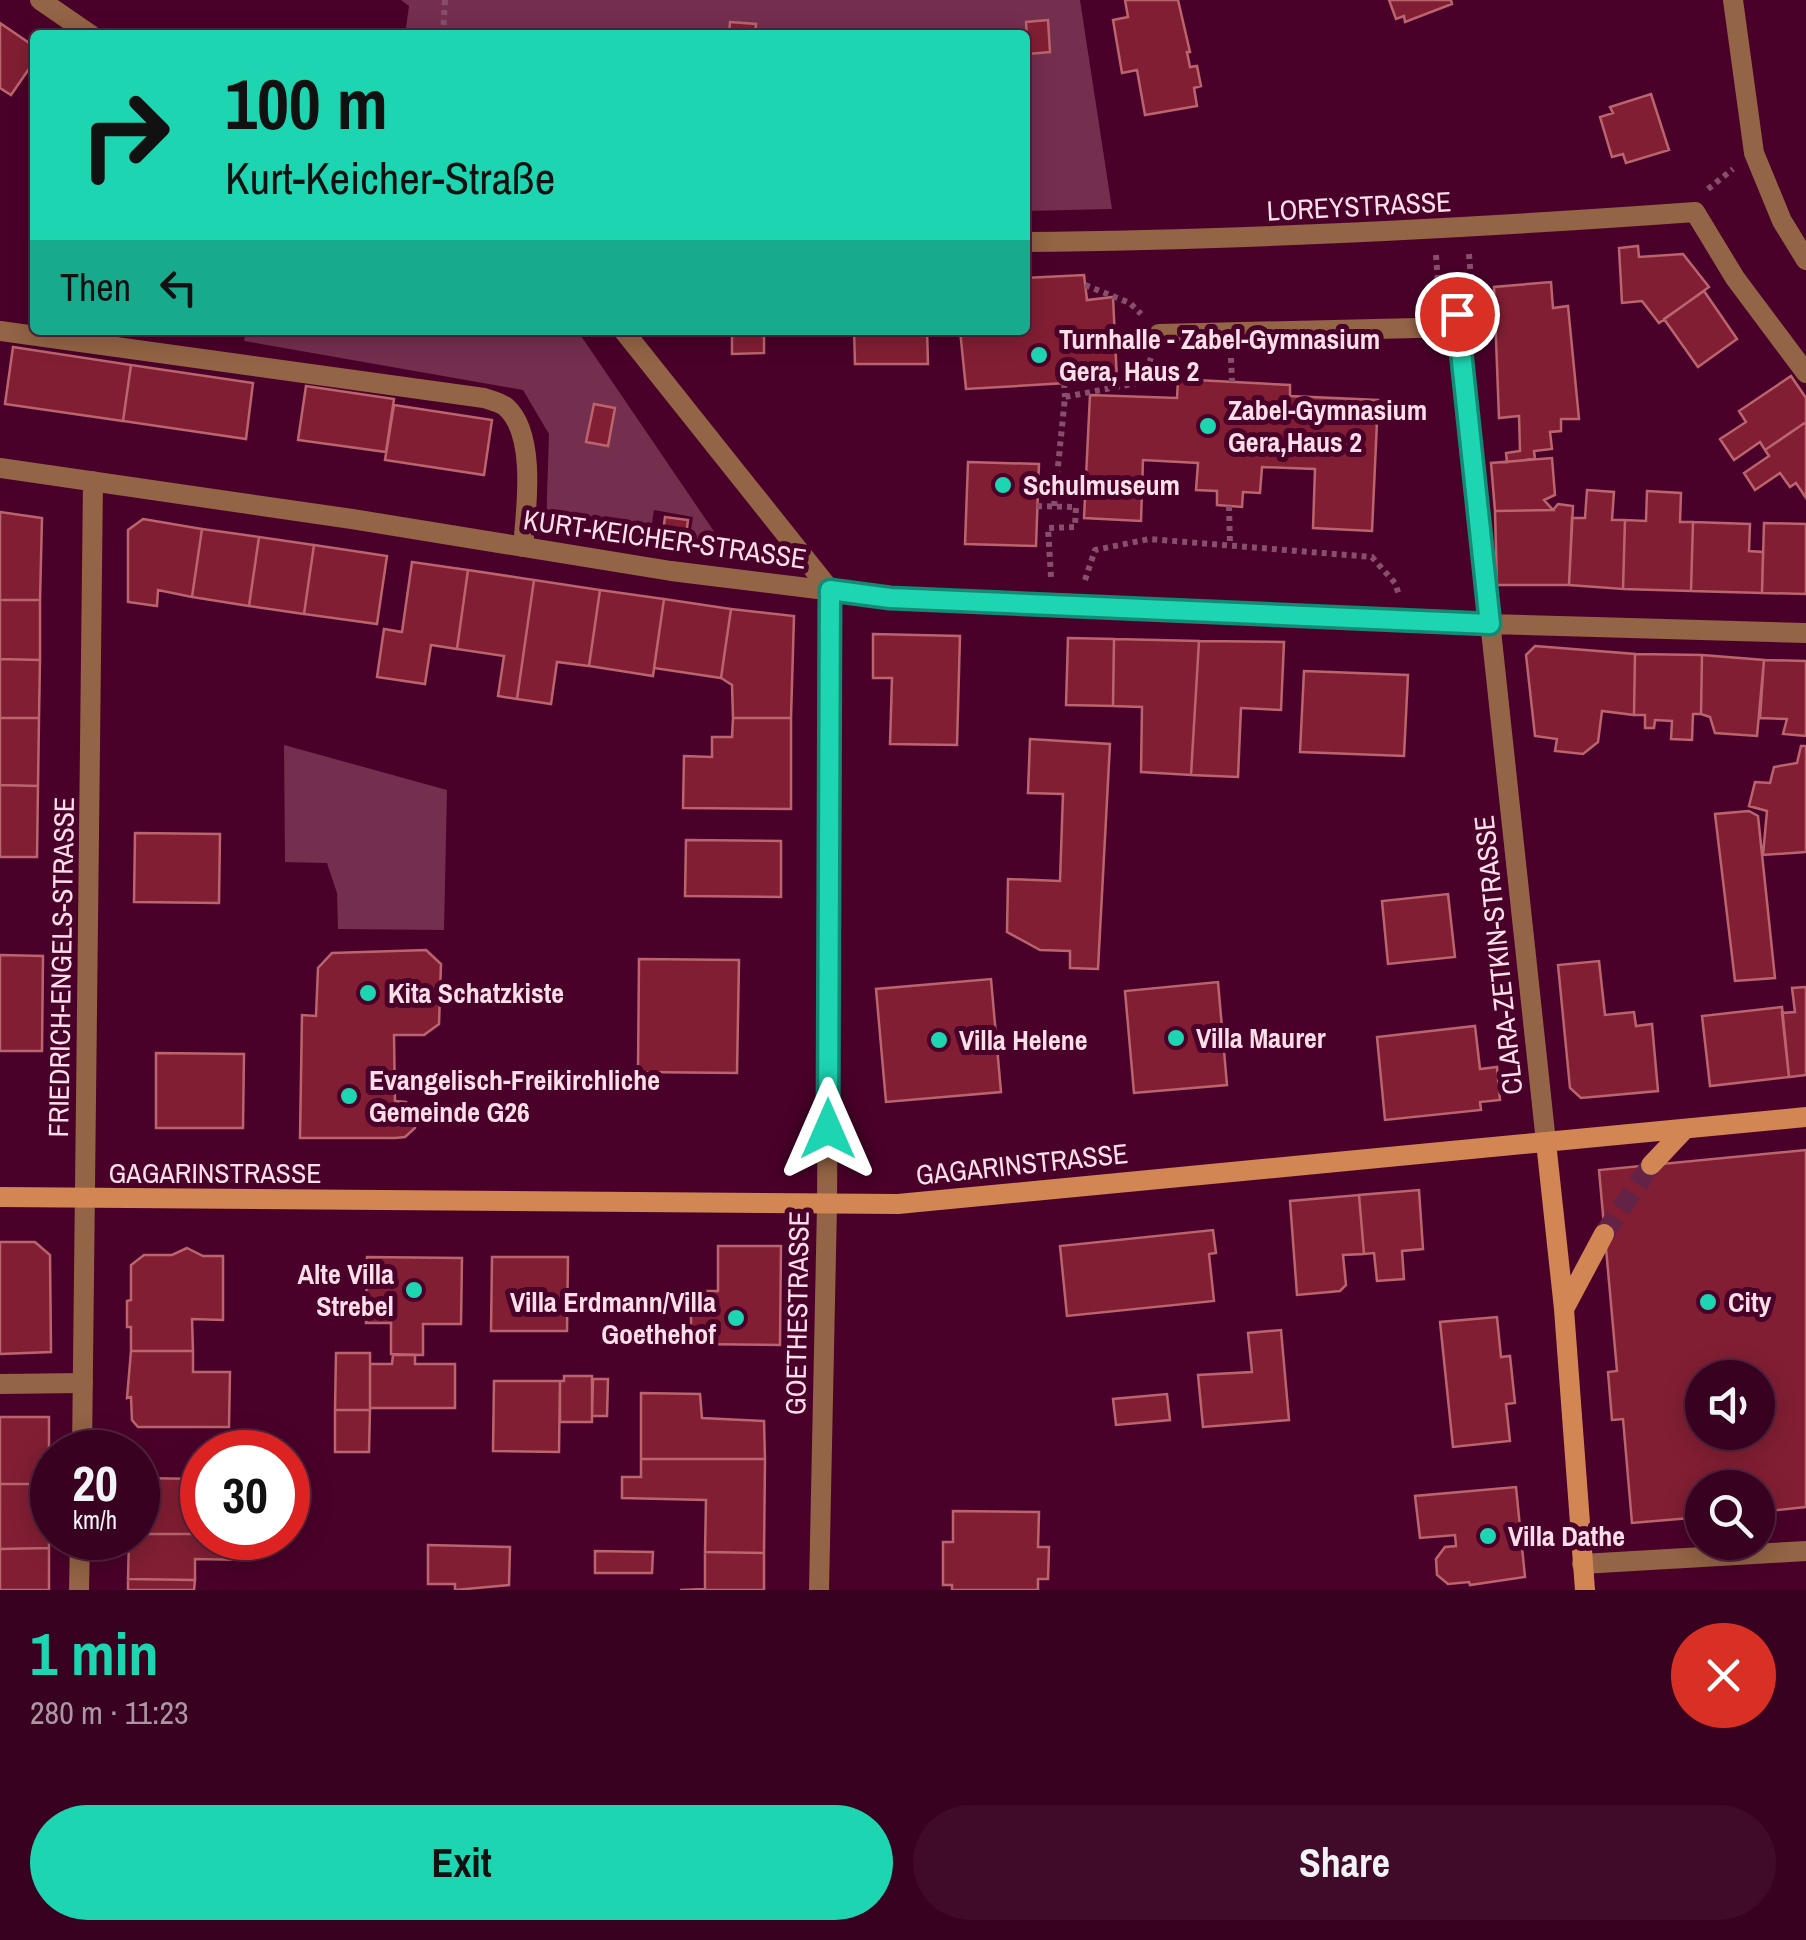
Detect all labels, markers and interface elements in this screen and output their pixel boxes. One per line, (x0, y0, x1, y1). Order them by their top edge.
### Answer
text: 100 m (225, 57, 388, 151)
icon: right (60, 70, 190, 200)
text: Kurt-Keicher-Straße (225, 147, 555, 208)
street label: LOREYSTRASSE (1266, 182, 1452, 230)
icon: left (151, 260, 206, 315)
text: Then (60, 262, 131, 313)
pin (1415, 272, 1500, 357)
icon: arrive (1430, 287, 1485, 342)
place label: Turnhalle - Zabel-Gymnasium Gera, Haus 2 (1059, 320, 1380, 390)
marker: Turnhalle - Zabel-Gymnasium Gera, Haus 2 (1028, 344, 1050, 366)
place label: Zabel-Gymnasium Gera,Haus 2 (1228, 391, 1427, 461)
marker: Zabel-Gymnasium Gera,Haus 2 (1197, 415, 1219, 437)
place label: Schulmuseum (1023, 466, 1180, 504)
marker: Schulmuseum (992, 474, 1014, 496)
street label: KURT-KEICHER-STRASSE (521, 500, 809, 578)
street label: FRIEDRICH-ENGELS-STRASSE (39, 796, 83, 1138)
street label: CLARA-ZETKIN-STRASSE (1464, 813, 1532, 1097)
place label: Kita Schatzkiste (388, 974, 564, 1012)
marker: Kita Schatzkiste (357, 982, 379, 1004)
place label: Villa Maurer (1196, 1019, 1326, 1057)
place label: Villa Helene (959, 1021, 1088, 1059)
marker: Villa Maurer (1165, 1027, 1187, 1049)
marker: Villa Helene (928, 1029, 950, 1051)
place label: Evangelisch-Freikirchliche Gemeinde G26 (369, 1061, 660, 1131)
position arrow (776, 1077, 880, 1181)
marker: Evangelisch-Freikirchliche Gemeinde G26 (338, 1085, 360, 1107)
street label: GAGARINSTRASSE (914, 1134, 1130, 1194)
street label: GAGARINSTRASSE (108, 1154, 322, 1192)
street label: GOETHESTRASSE (776, 1211, 818, 1415)
place label: Alte Villa Strebel (297, 1255, 394, 1325)
marker: Alte Villa Strebel (403, 1279, 425, 1301)
place label: Villa Erdmann/Villa Goethehof (510, 1283, 716, 1353)
place label: City (1728, 1283, 1772, 1321)
marker: City (1697, 1291, 1719, 1313)
marker: Villa Erdmann/Villa Goethehof (725, 1307, 747, 1329)
map controls (1685, 1360, 1775, 1560)
button: sound (1685, 1360, 1775, 1450)
speed limit sign: 30 (180, 1430, 310, 1560)
text: 20 (72, 1449, 118, 1517)
button: search (1685, 1470, 1775, 1560)
text: km/h (73, 1503, 117, 1537)
place label: Villa Dathe (1508, 1517, 1625, 1555)
marker: Villa Dathe (1477, 1525, 1499, 1547)
text: 1 min (30, 1613, 159, 1694)
button: close (1671, 1623, 1776, 1728)
text: 280 m · 11:23 (30, 1691, 189, 1734)
button: Exit (30, 1805, 893, 1920)
button: Share (913, 1805, 1776, 1920)

